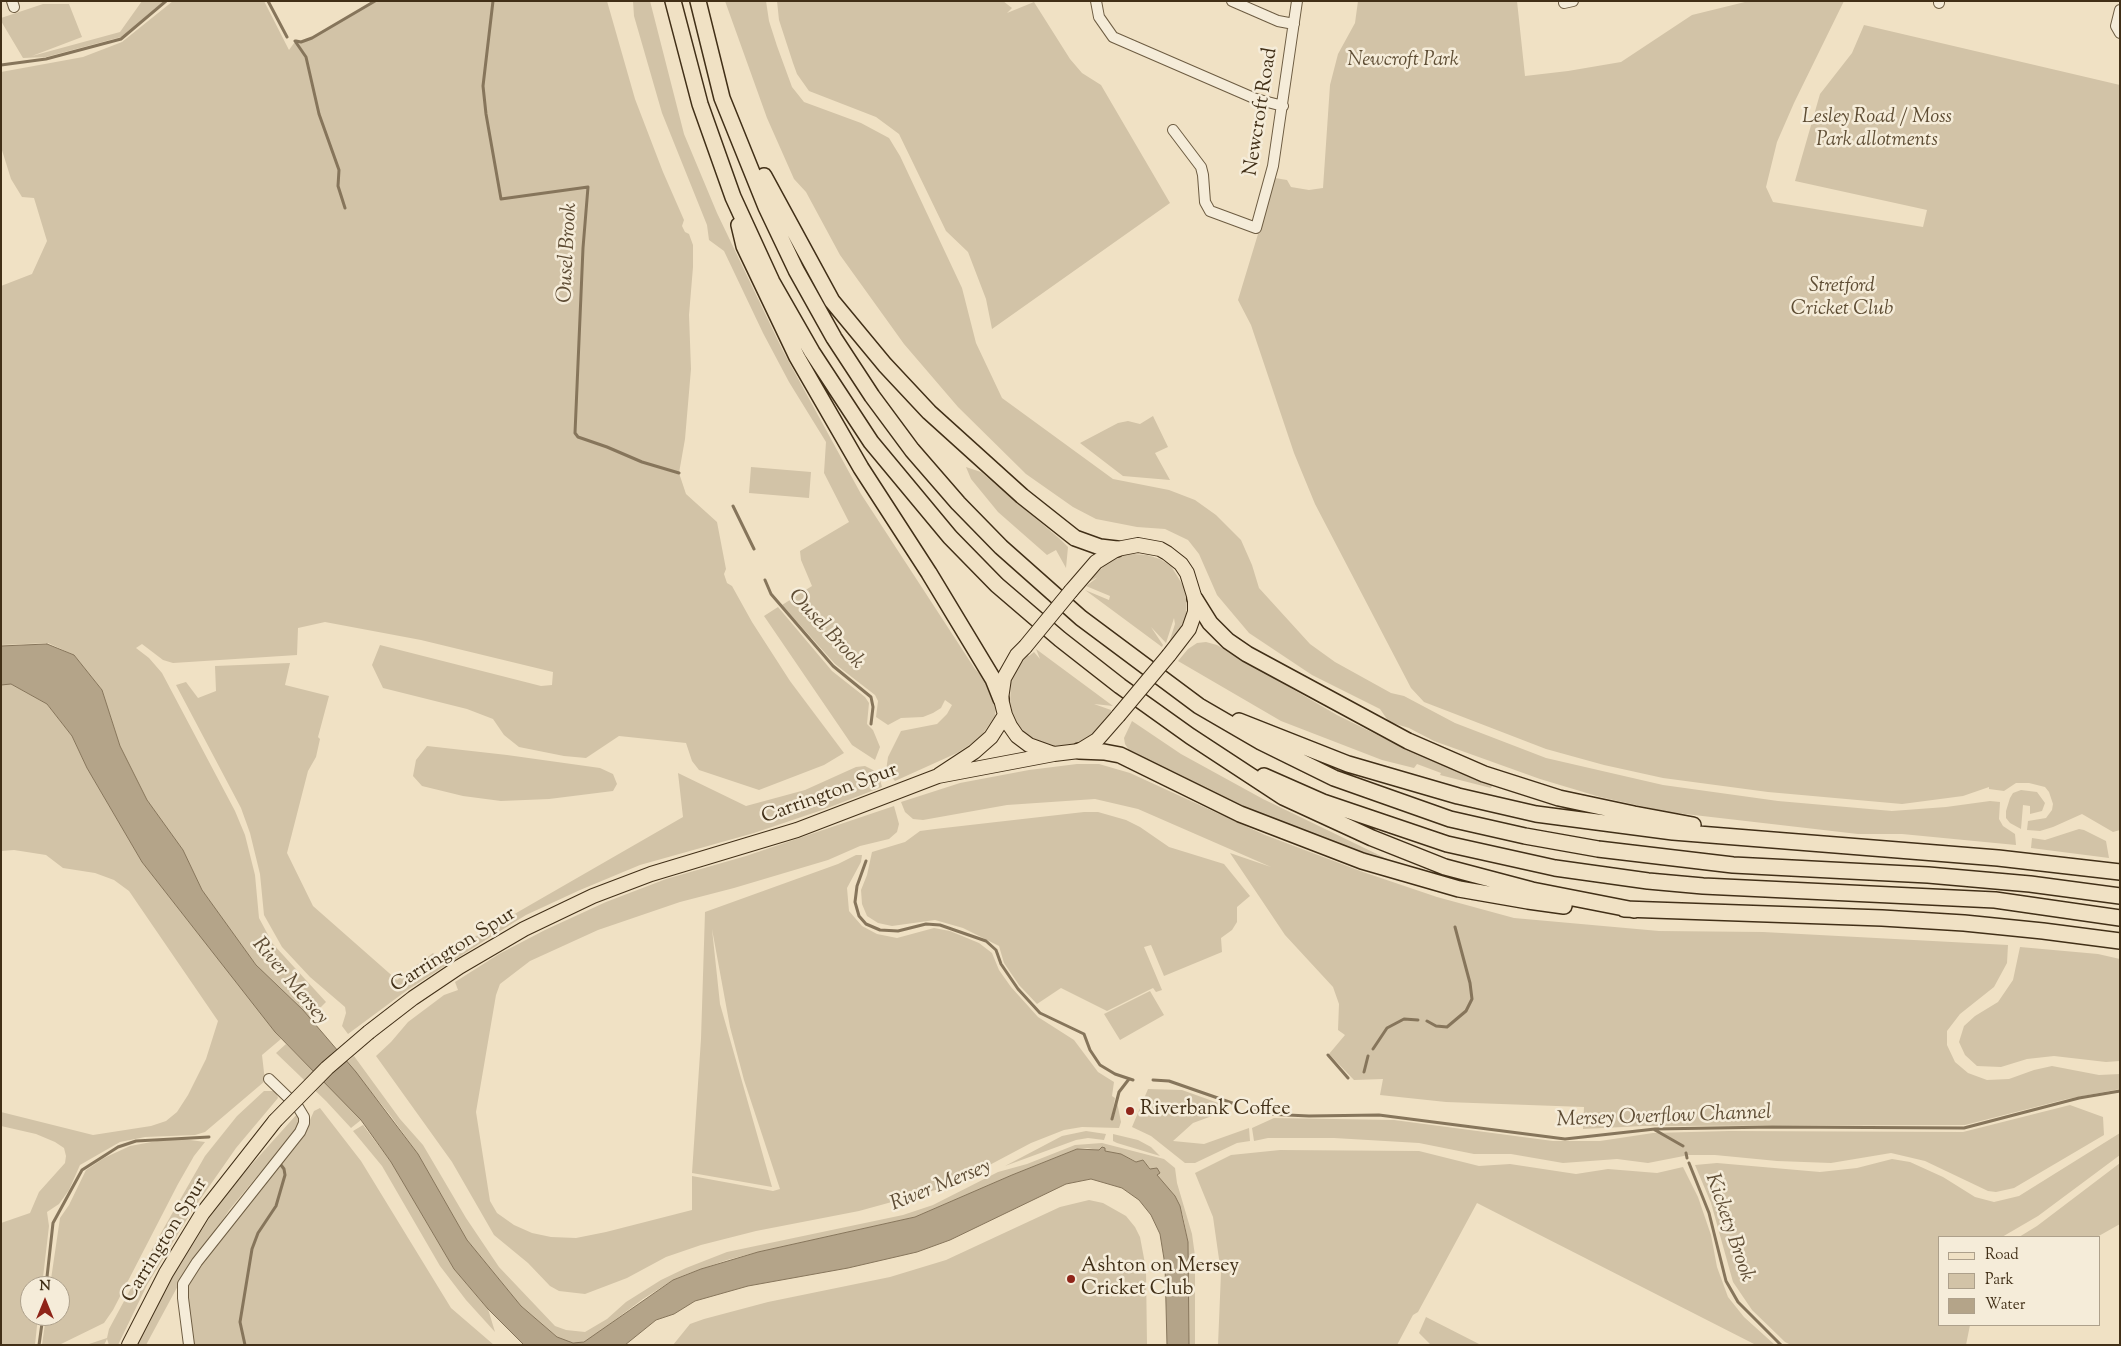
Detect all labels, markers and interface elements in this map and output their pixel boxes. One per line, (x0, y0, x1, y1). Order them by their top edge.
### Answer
street label: Newcroft Road (1240, 46, 1284, 178)
park label: Newcroft Park (1347, 50, 1459, 74)
park label: Lesley Road / Moss Park allotments (1802, 107, 1952, 154)
water label: Ousel Brook (554, 202, 584, 304)
park label: Stretford Cricket Club (1791, 276, 1893, 323)
water label: Ousel Brook (782, 585, 868, 675)
street label: Carrington Spur (759, 759, 901, 831)
street label: Carrington Spur (387, 903, 521, 999)
water label: River Mersey (245, 933, 333, 1031)
place label: Riverbank Coffee (1140, 1099, 1290, 1123)
water label: Mersey Overflow Channel (1556, 1102, 1772, 1134)
marker: Riverbank Coffee (1124, 1105, 1136, 1117)
water label: River Mersey (887, 1155, 995, 1219)
water label: Kickety Brook (1698, 1171, 1758, 1285)
street label: Carrington Spur (118, 1174, 214, 1308)
legend (1938, 1236, 2101, 1326)
text: Road (1985, 1245, 2019, 1266)
place label: Ashton on Mersey Cricket Club (1081, 1256, 1239, 1303)
text: Park (1985, 1270, 2014, 1291)
marker: Ashton on Mersey Cricket Club (1065, 1273, 1077, 1285)
north arrow (20, 1276, 70, 1326)
text: N (39, 1277, 51, 1297)
text: Water (1985, 1295, 2025, 1316)

